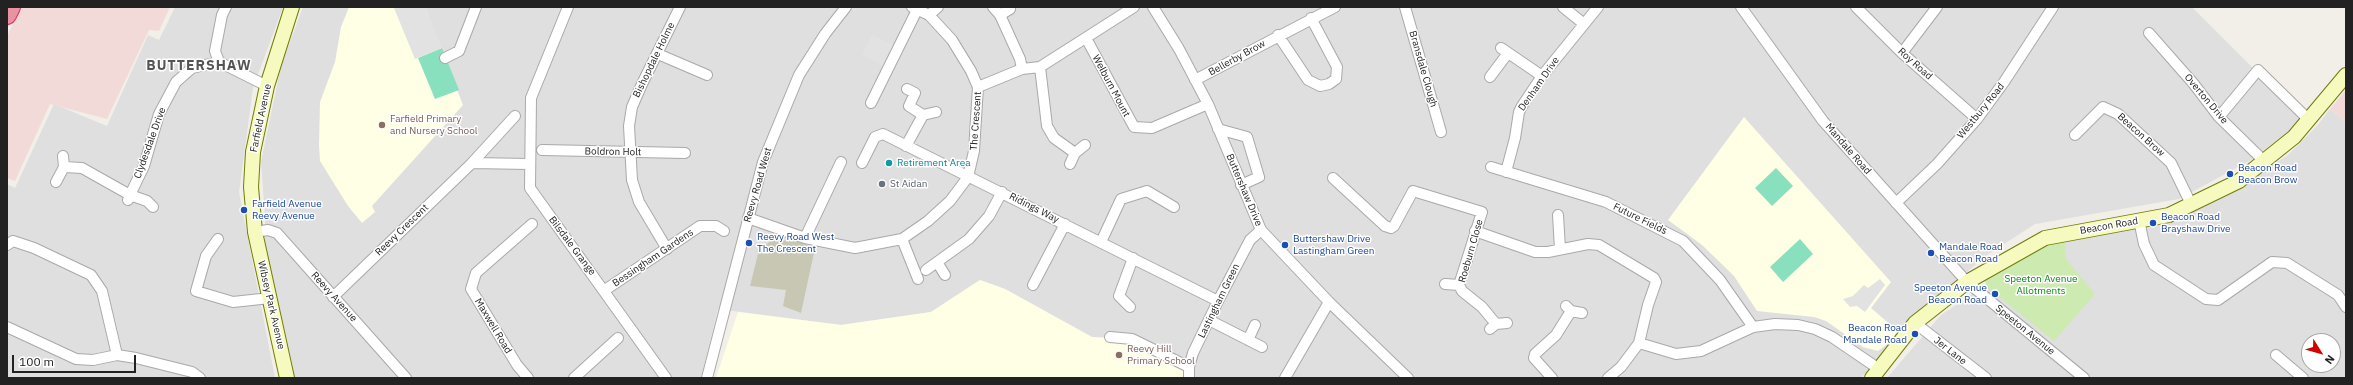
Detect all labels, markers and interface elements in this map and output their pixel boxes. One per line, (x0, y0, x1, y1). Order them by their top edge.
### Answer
street label: Bishopdale Holme (631, 20, 677, 100)
street label: Bransdale Clough (1406, 29, 1440, 109)
street label: Bellerby Brow (1207, 37, 1267, 79)
street label: Roy Road (1895, 45, 1935, 83)
street label: Welburn Mount (1090, 53, 1132, 119)
street label: Denham Drive (1516, 55, 1562, 113)
district label: BUTTERSHAW (146, 58, 252, 74)
street label: Overton Drive (2182, 72, 2230, 126)
street label: Westbury Road (1955, 81, 2007, 141)
street label: Farfield Avenue (248, 83, 274, 153)
street label: The Crescent (968, 91, 984, 151)
street label: Clydesdale Drive (132, 106, 168, 180)
street label: Beacon Brow (2115, 111, 2167, 159)
place label: Farfield Primary and Nursery School (390, 113, 478, 136)
marker: Farfield Primary and Nursery School (377, 120, 387, 130)
street label: Mandale Road (1823, 121, 1873, 177)
street label: Boldron Holt (585, 146, 641, 158)
street label: Reevy Road West (742, 146, 774, 224)
street label: Buttershaw Drive (1223, 152, 1265, 228)
place label: Retirement Area (897, 157, 970, 169)
marker: Retirement Area (884, 158, 894, 168)
place label: Beacon Road Beacon Brow (2238, 162, 2297, 186)
marker: Beacon Road Beacon Brow (2225, 169, 2235, 179)
place label: St Aidan (890, 178, 927, 190)
marker: St Aidan (877, 179, 887, 189)
street label: Ridings Way (1007, 190, 1061, 226)
place label: Farfield Avenue Reevy Avenue (252, 198, 322, 222)
street label: Future Fields (1611, 201, 1669, 237)
street label: Reevy Crescent (373, 202, 431, 258)
marker: Farfield Avenue Reevy Avenue (239, 205, 249, 215)
place label: Beacon Road Brayshaw Drive (2161, 211, 2231, 234)
street label: Bilsdale Grange (546, 214, 598, 278)
street label: Beacon Road (2079, 215, 2139, 237)
street label: Roeburn Close (1456, 218, 1486, 284)
marker: Beacon Road Brayshaw Drive (2148, 218, 2158, 228)
street label: Bessingham Gardens (610, 226, 696, 290)
place label: Reevy Road West The Crescent (757, 231, 834, 254)
place label: Buttershaw Drive Lastingham Green (1293, 233, 1374, 256)
marker: Reevy Road West The Crescent (744, 238, 754, 248)
marker: Buttershaw Drive Lastingham Green (1280, 240, 1290, 250)
place label: Mandale Road Beacon Road (1939, 241, 2003, 264)
marker: Mandale Road Beacon Road (1926, 248, 1936, 258)
street label: Wibsey Park Avenue (255, 259, 287, 351)
street label: Lastingham Green (1196, 262, 1242, 340)
street label: Reevy Avenue (309, 270, 359, 324)
park label: Speeton Avenue Allotments (2004, 273, 2078, 296)
place label: Speeton Avenue Beacon Road (1914, 282, 1987, 306)
marker: Speeton Avenue Beacon Road (1990, 289, 2000, 299)
street label: Maxwell Road (472, 296, 514, 356)
street label: Speeton Avenue (1993, 302, 2057, 358)
place label: Beacon Road Mandale Road (1843, 322, 1907, 346)
marker: Beacon Road Mandale Road (1910, 329, 1920, 339)
north arrow (2301, 333, 2341, 373)
street label: Jer Lane (1931, 335, 1969, 367)
place label: Reevy Hill Primary School (1127, 343, 1195, 366)
scale bar (14, 347, 138, 373)
marker: Reevy Hill Primary School (1114, 350, 1124, 360)
text: N (2322, 352, 2338, 367)
text: 100 m (19, 354, 54, 369)

